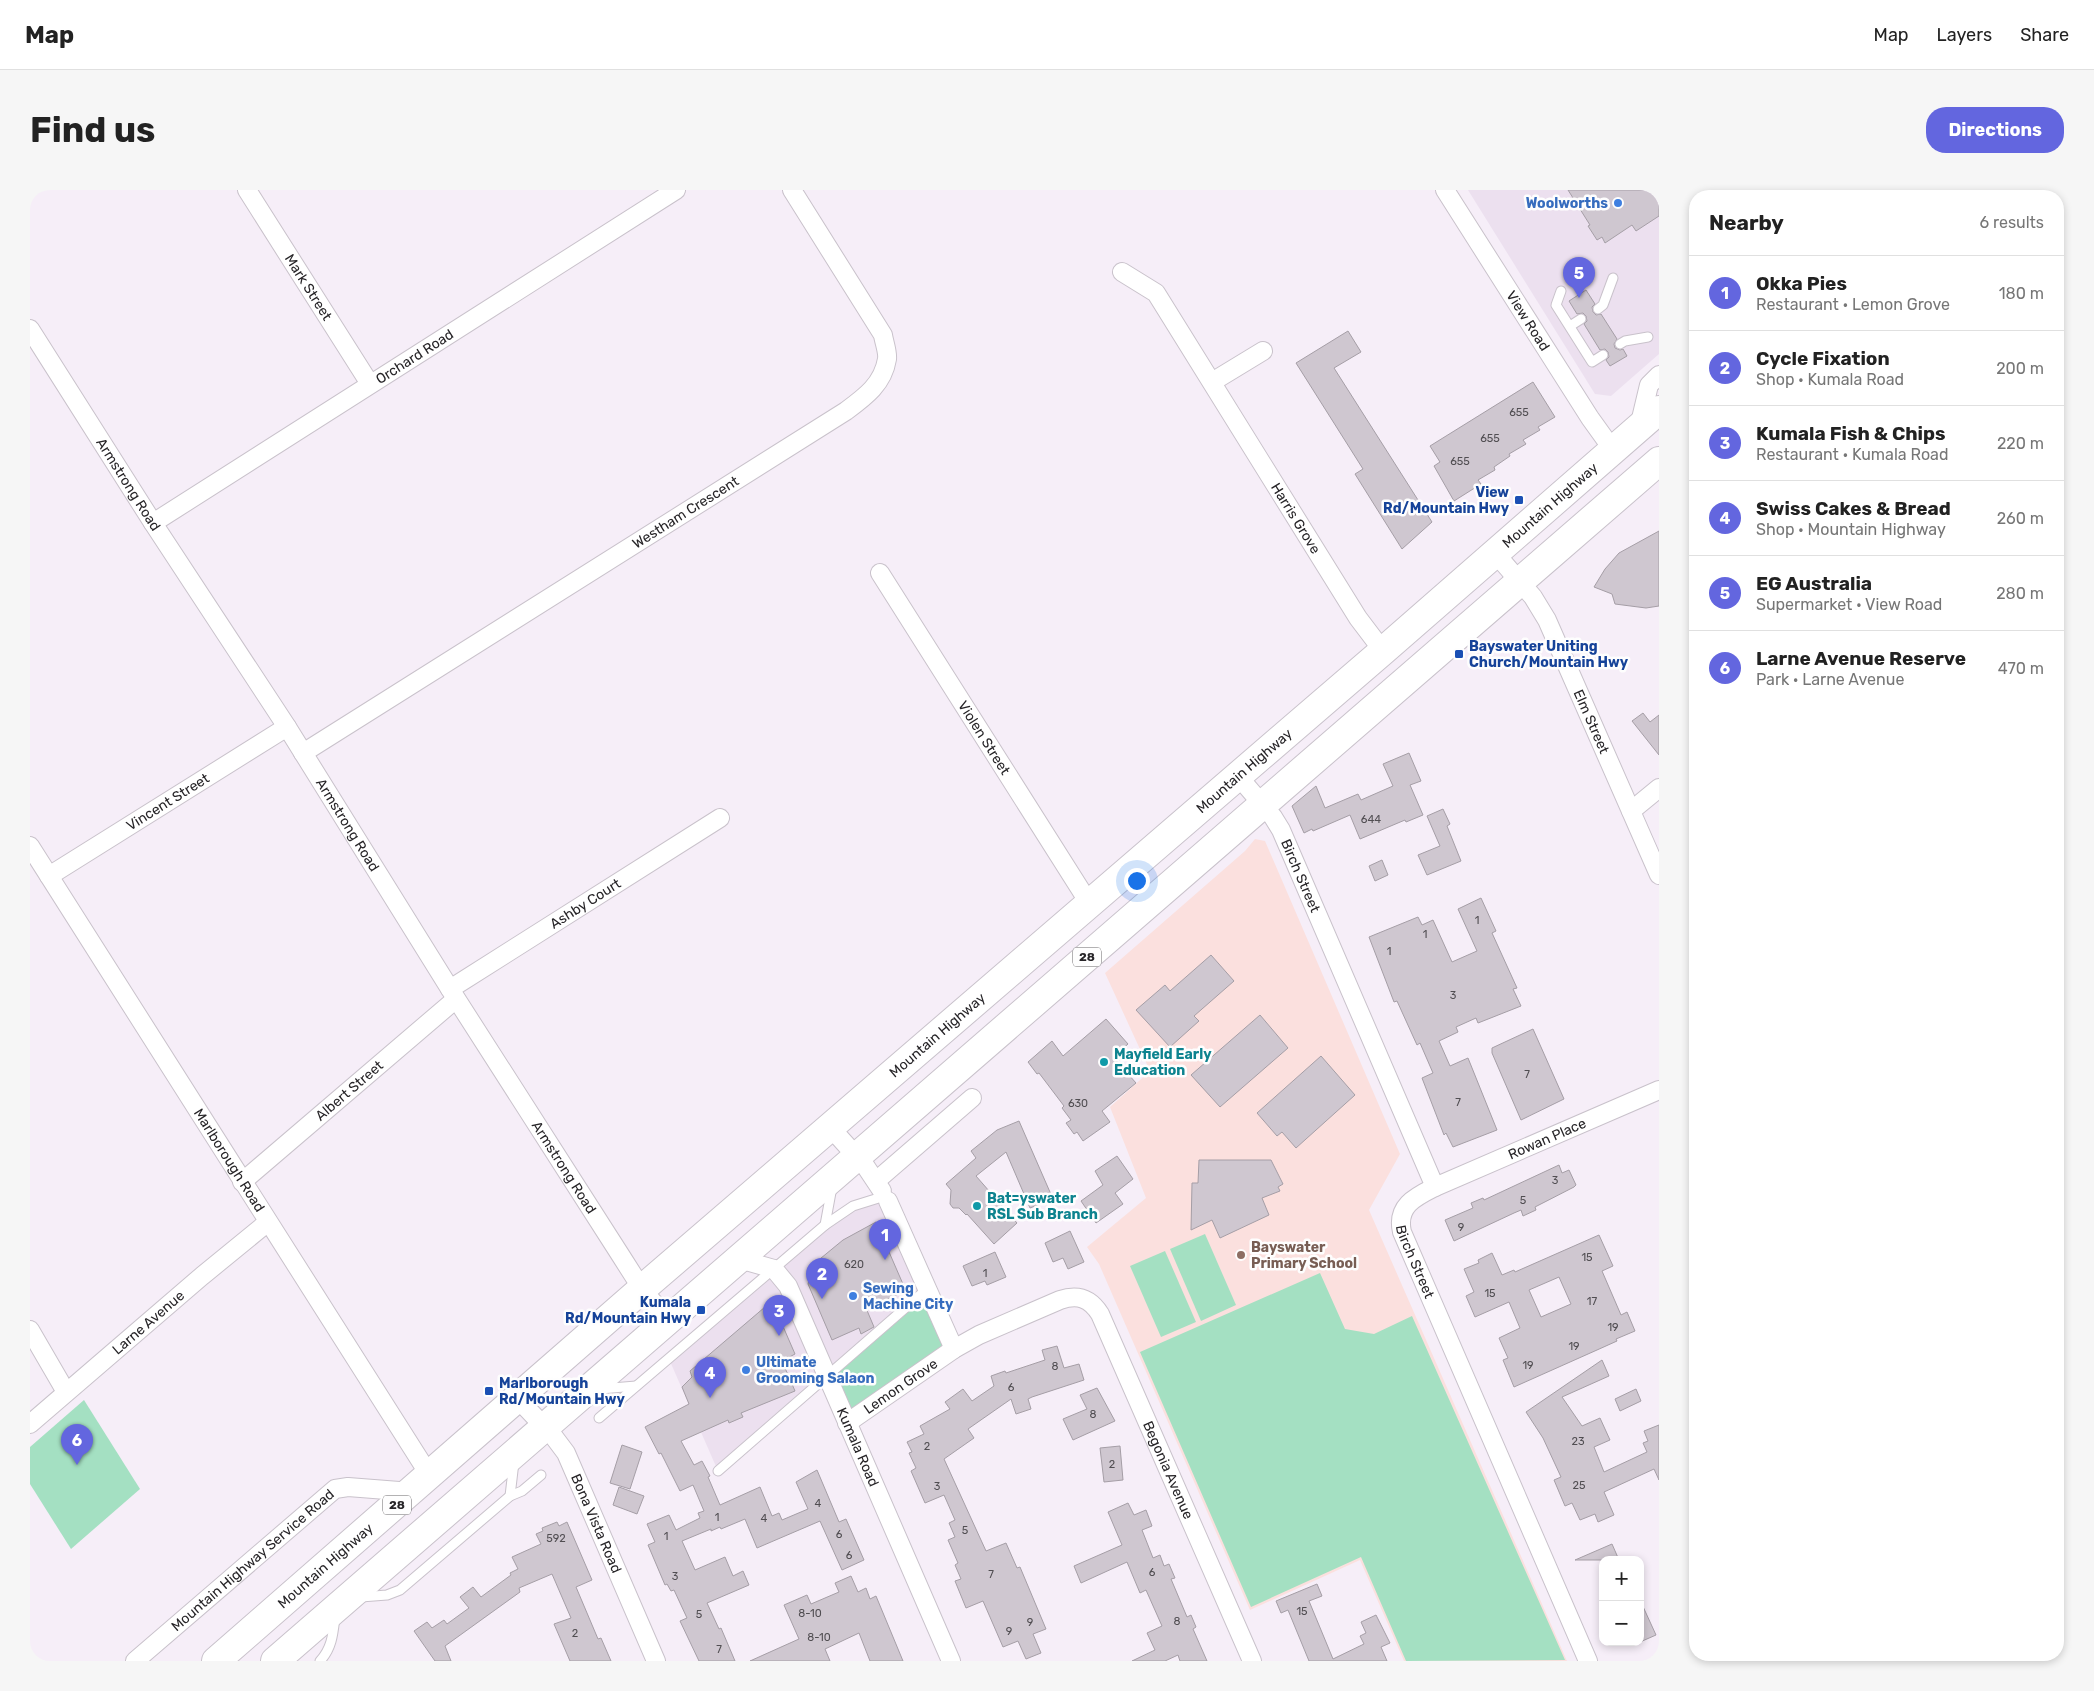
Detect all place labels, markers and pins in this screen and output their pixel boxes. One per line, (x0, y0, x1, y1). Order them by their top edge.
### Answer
place label: Woolworths (1526, 195, 1608, 212)
marker: Woolworths (1612, 197, 1624, 209)
pin: 5 (1563, 257, 1595, 298)
place label: View Rd/Mountain Hwy (1383, 484, 1510, 517)
marker: View Rd/Mountain Hwy (1513, 494, 1525, 506)
place label: Bayswater Uniting Church/Mountain Hwy (1469, 638, 1629, 671)
marker: Bayswater Uniting Church/Mountain Hwy (1453, 648, 1465, 660)
place label: Mayfield Early Education (1114, 1046, 1212, 1079)
marker: Mayfield Early Education (1098, 1056, 1110, 1068)
place label: Bat=yswater RSL Sub Branch (987, 1190, 1098, 1223)
marker: Bat=yswater RSL Sub Branch (971, 1200, 983, 1212)
pin: 1 (869, 1219, 901, 1260)
place label: Bayswater Primary School (1251, 1239, 1357, 1272)
marker: Bayswater Primary School (1235, 1249, 1247, 1261)
pin: 2 (806, 1258, 838, 1299)
place label: Sewing Machine City (863, 1280, 954, 1313)
marker: Sewing Machine City (847, 1290, 859, 1302)
place label: Kumala Rd/Mountain Hwy (565, 1294, 692, 1327)
pin: 3 (763, 1295, 795, 1336)
marker: Kumala Rd/Mountain Hwy (695, 1304, 707, 1316)
place label: Ultimate Grooming Salaon (756, 1354, 875, 1387)
pin: 4 (694, 1357, 726, 1398)
marker: Ultimate Grooming Salaon (740, 1364, 752, 1376)
place label: Marlborough Rd/Mountain Hwy (499, 1375, 626, 1408)
marker: Marlborough Rd/Mountain Hwy (483, 1385, 495, 1397)
pin: 6 (61, 1424, 93, 1465)

